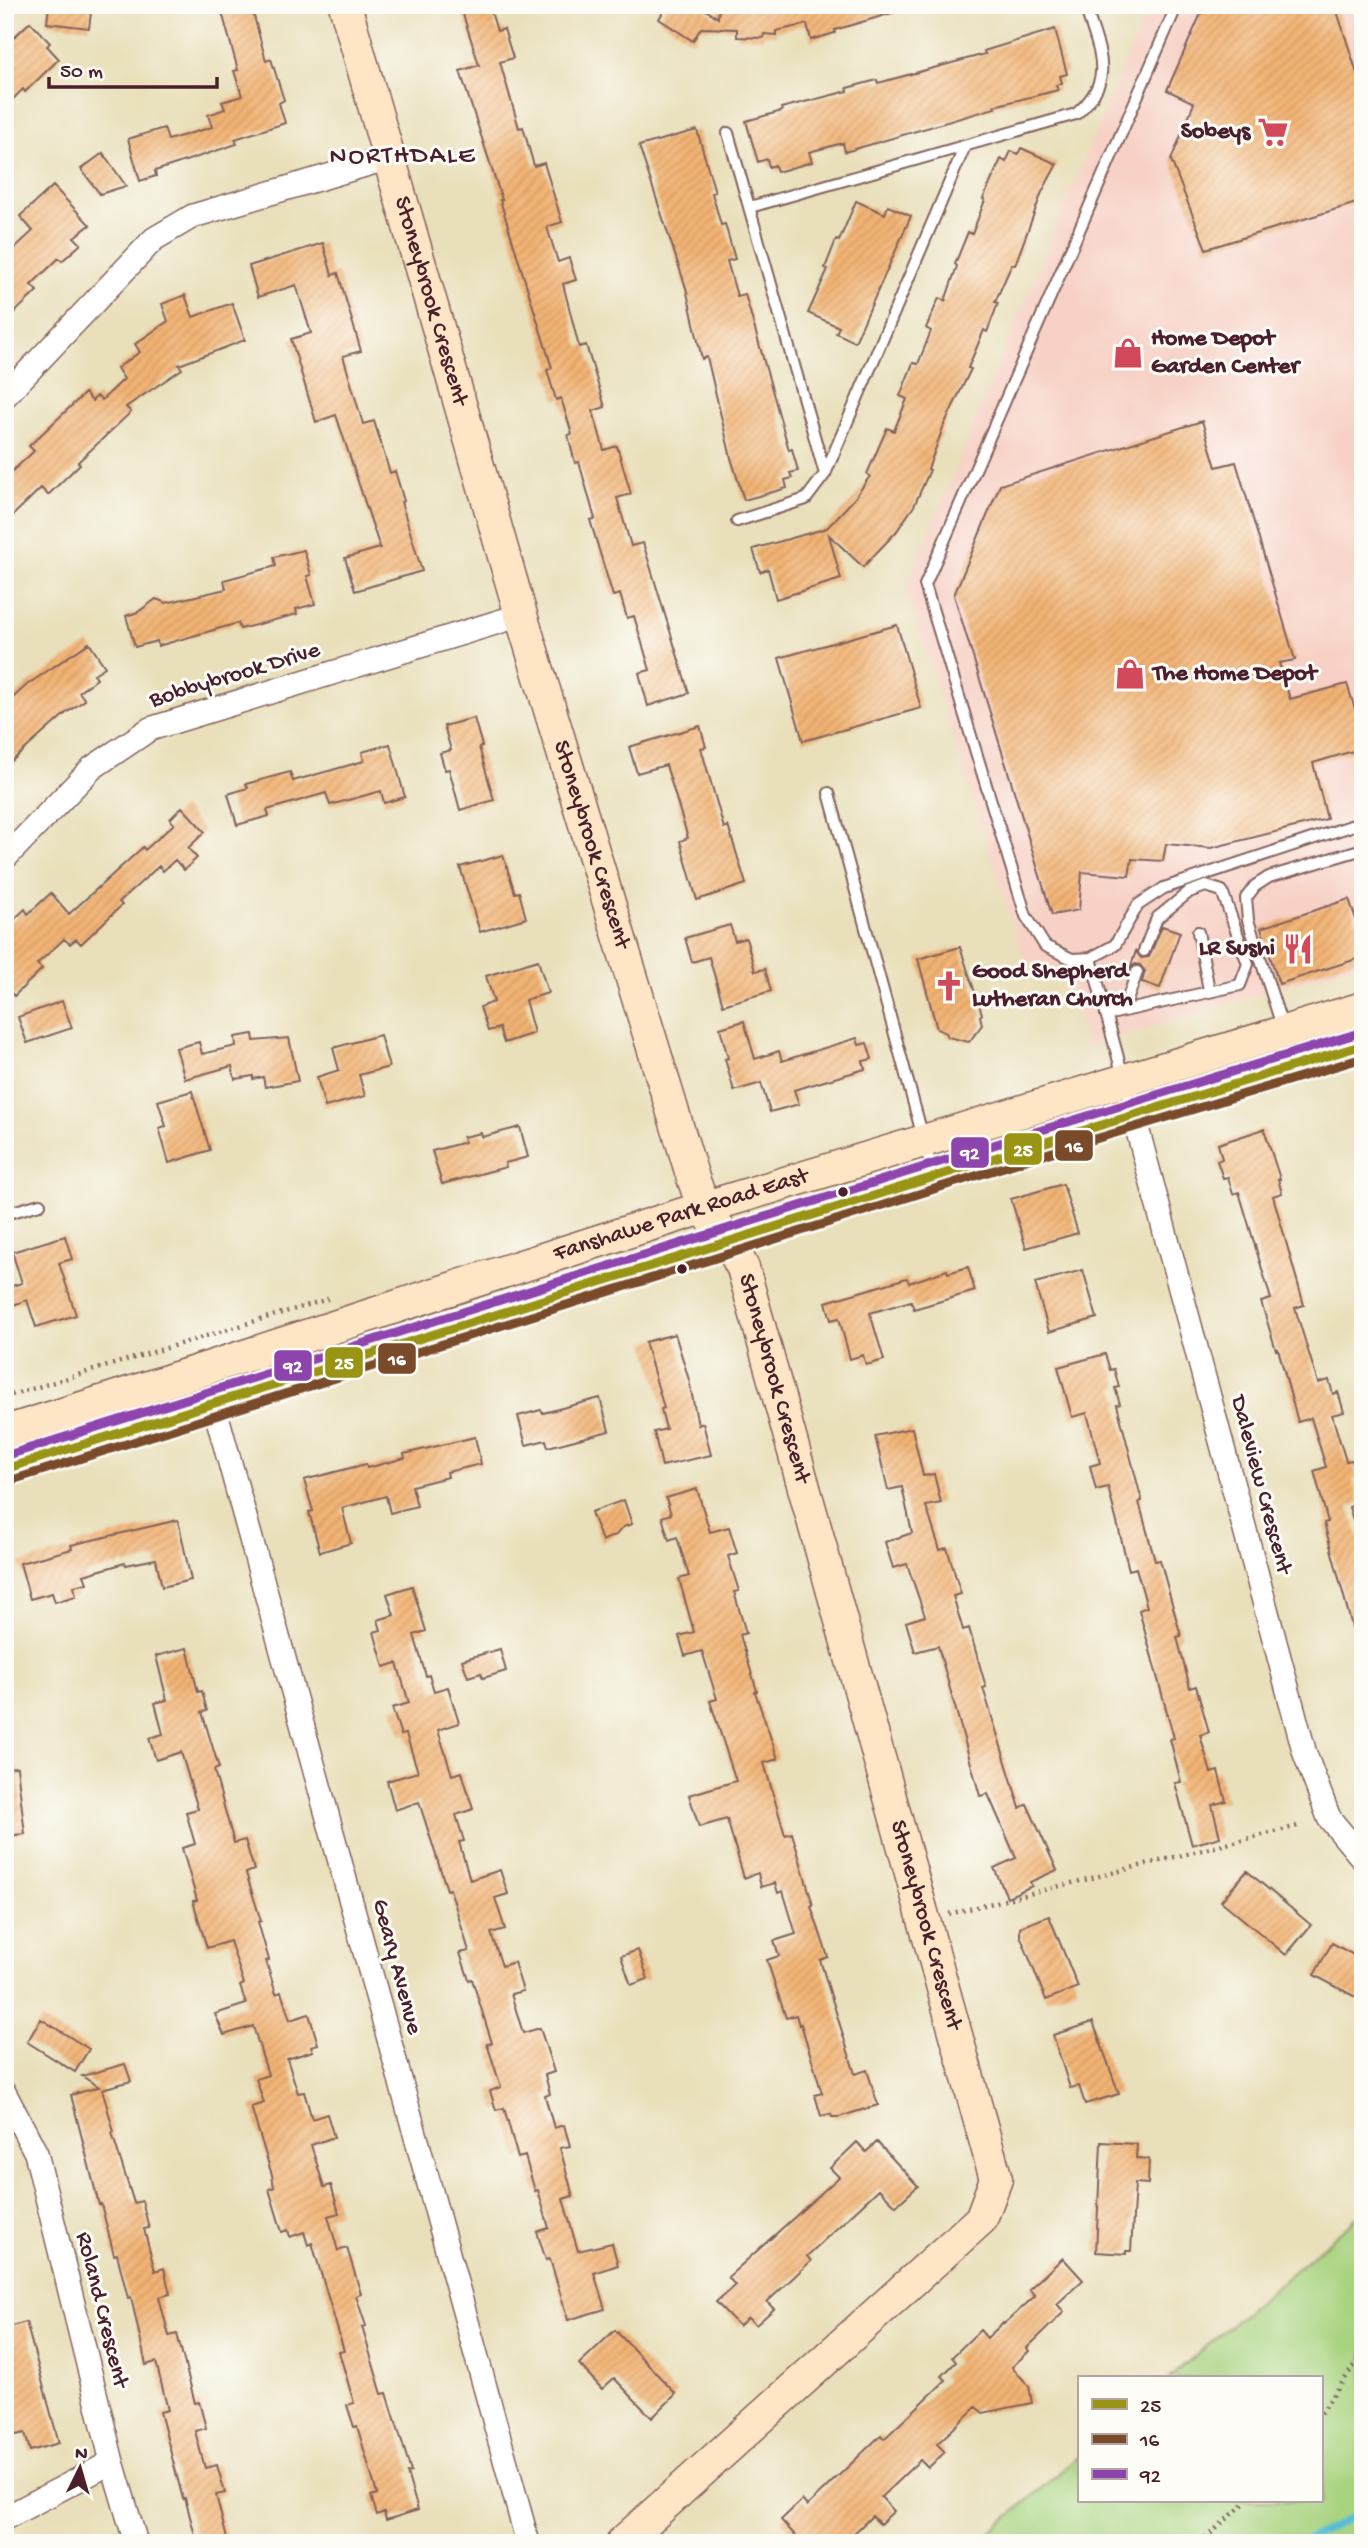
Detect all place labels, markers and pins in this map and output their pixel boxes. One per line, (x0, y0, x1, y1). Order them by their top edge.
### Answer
supermarket icon: Sobeys (1256, 115, 1290, 149)
place label: Sobeys (1181, 118, 1251, 147)
place label: Home Depot Garden Center (1151, 325, 1301, 382)
shop icon: Home Depot Garden Center (1111, 336, 1145, 370)
shop icon: The Home Depot (1113, 657, 1147, 691)
place label: The Home Depot (1151, 660, 1319, 689)
restaurant icon: LR Sushi (1281, 932, 1315, 966)
place label: LR Sushi (1199, 935, 1275, 964)
place label: Good Shepherd Lutheran Church (972, 958, 1133, 1015)
church icon: Good Shepherd Lutheran Church (932, 969, 966, 1003)
unlabelled marker (836, 1185, 850, 1199)
unlabelled marker (675, 1262, 689, 1276)

